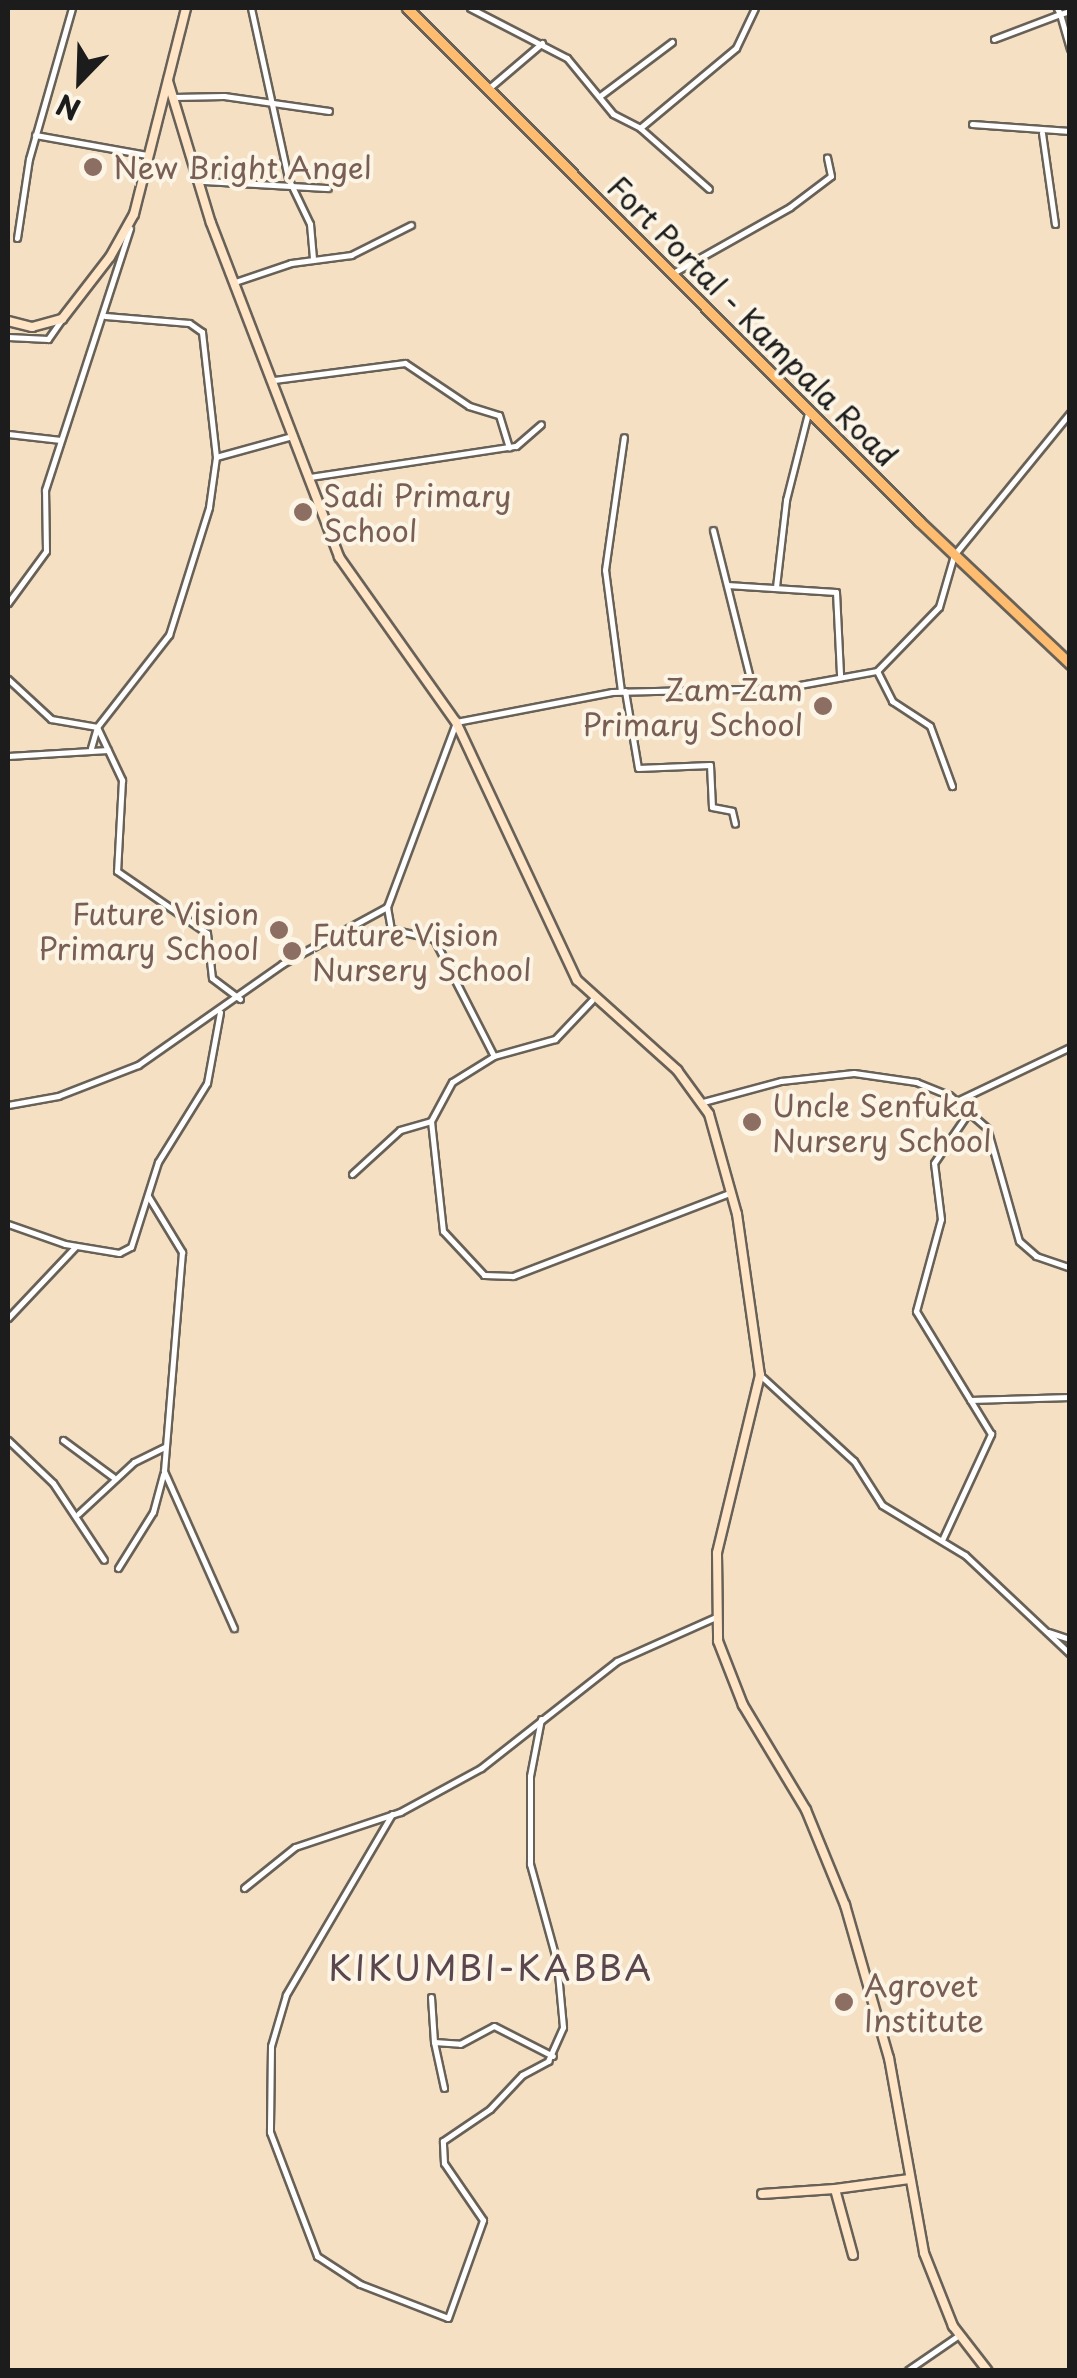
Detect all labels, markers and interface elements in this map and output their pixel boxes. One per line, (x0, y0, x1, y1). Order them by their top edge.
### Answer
north arrow (30, 30, 130, 130)
text: N (49, 84, 87, 132)
place label: New Bright Angel (113, 149, 371, 185)
marker: New Bright Angel (82, 156, 104, 178)
street label: Fort Portal - Kampala Road (598, 166, 908, 476)
place label: Sadi Primary School (323, 477, 512, 548)
marker: Sadi Primary School (292, 501, 314, 523)
place label: Zam Zam Primary School (582, 671, 803, 742)
marker: Zam Zam Primary School (812, 695, 834, 717)
place label: Future Vision Primary School (38, 895, 259, 966)
place label: Future Vision Nursery School (312, 916, 532, 986)
marker: Future Vision Primary School (268, 919, 290, 941)
marker: Future Vision Nursery School (281, 940, 303, 962)
place label: Uncle Senfuka Nursery School (772, 1087, 992, 1158)
marker: Uncle Senfuka Nursery School (741, 1111, 763, 1133)
district label: KIKUMBI-KABBA (328, 1946, 654, 1988)
place label: Agrovet Institute (864, 1967, 984, 2038)
marker: Agrovet Institute (833, 1991, 855, 2013)

